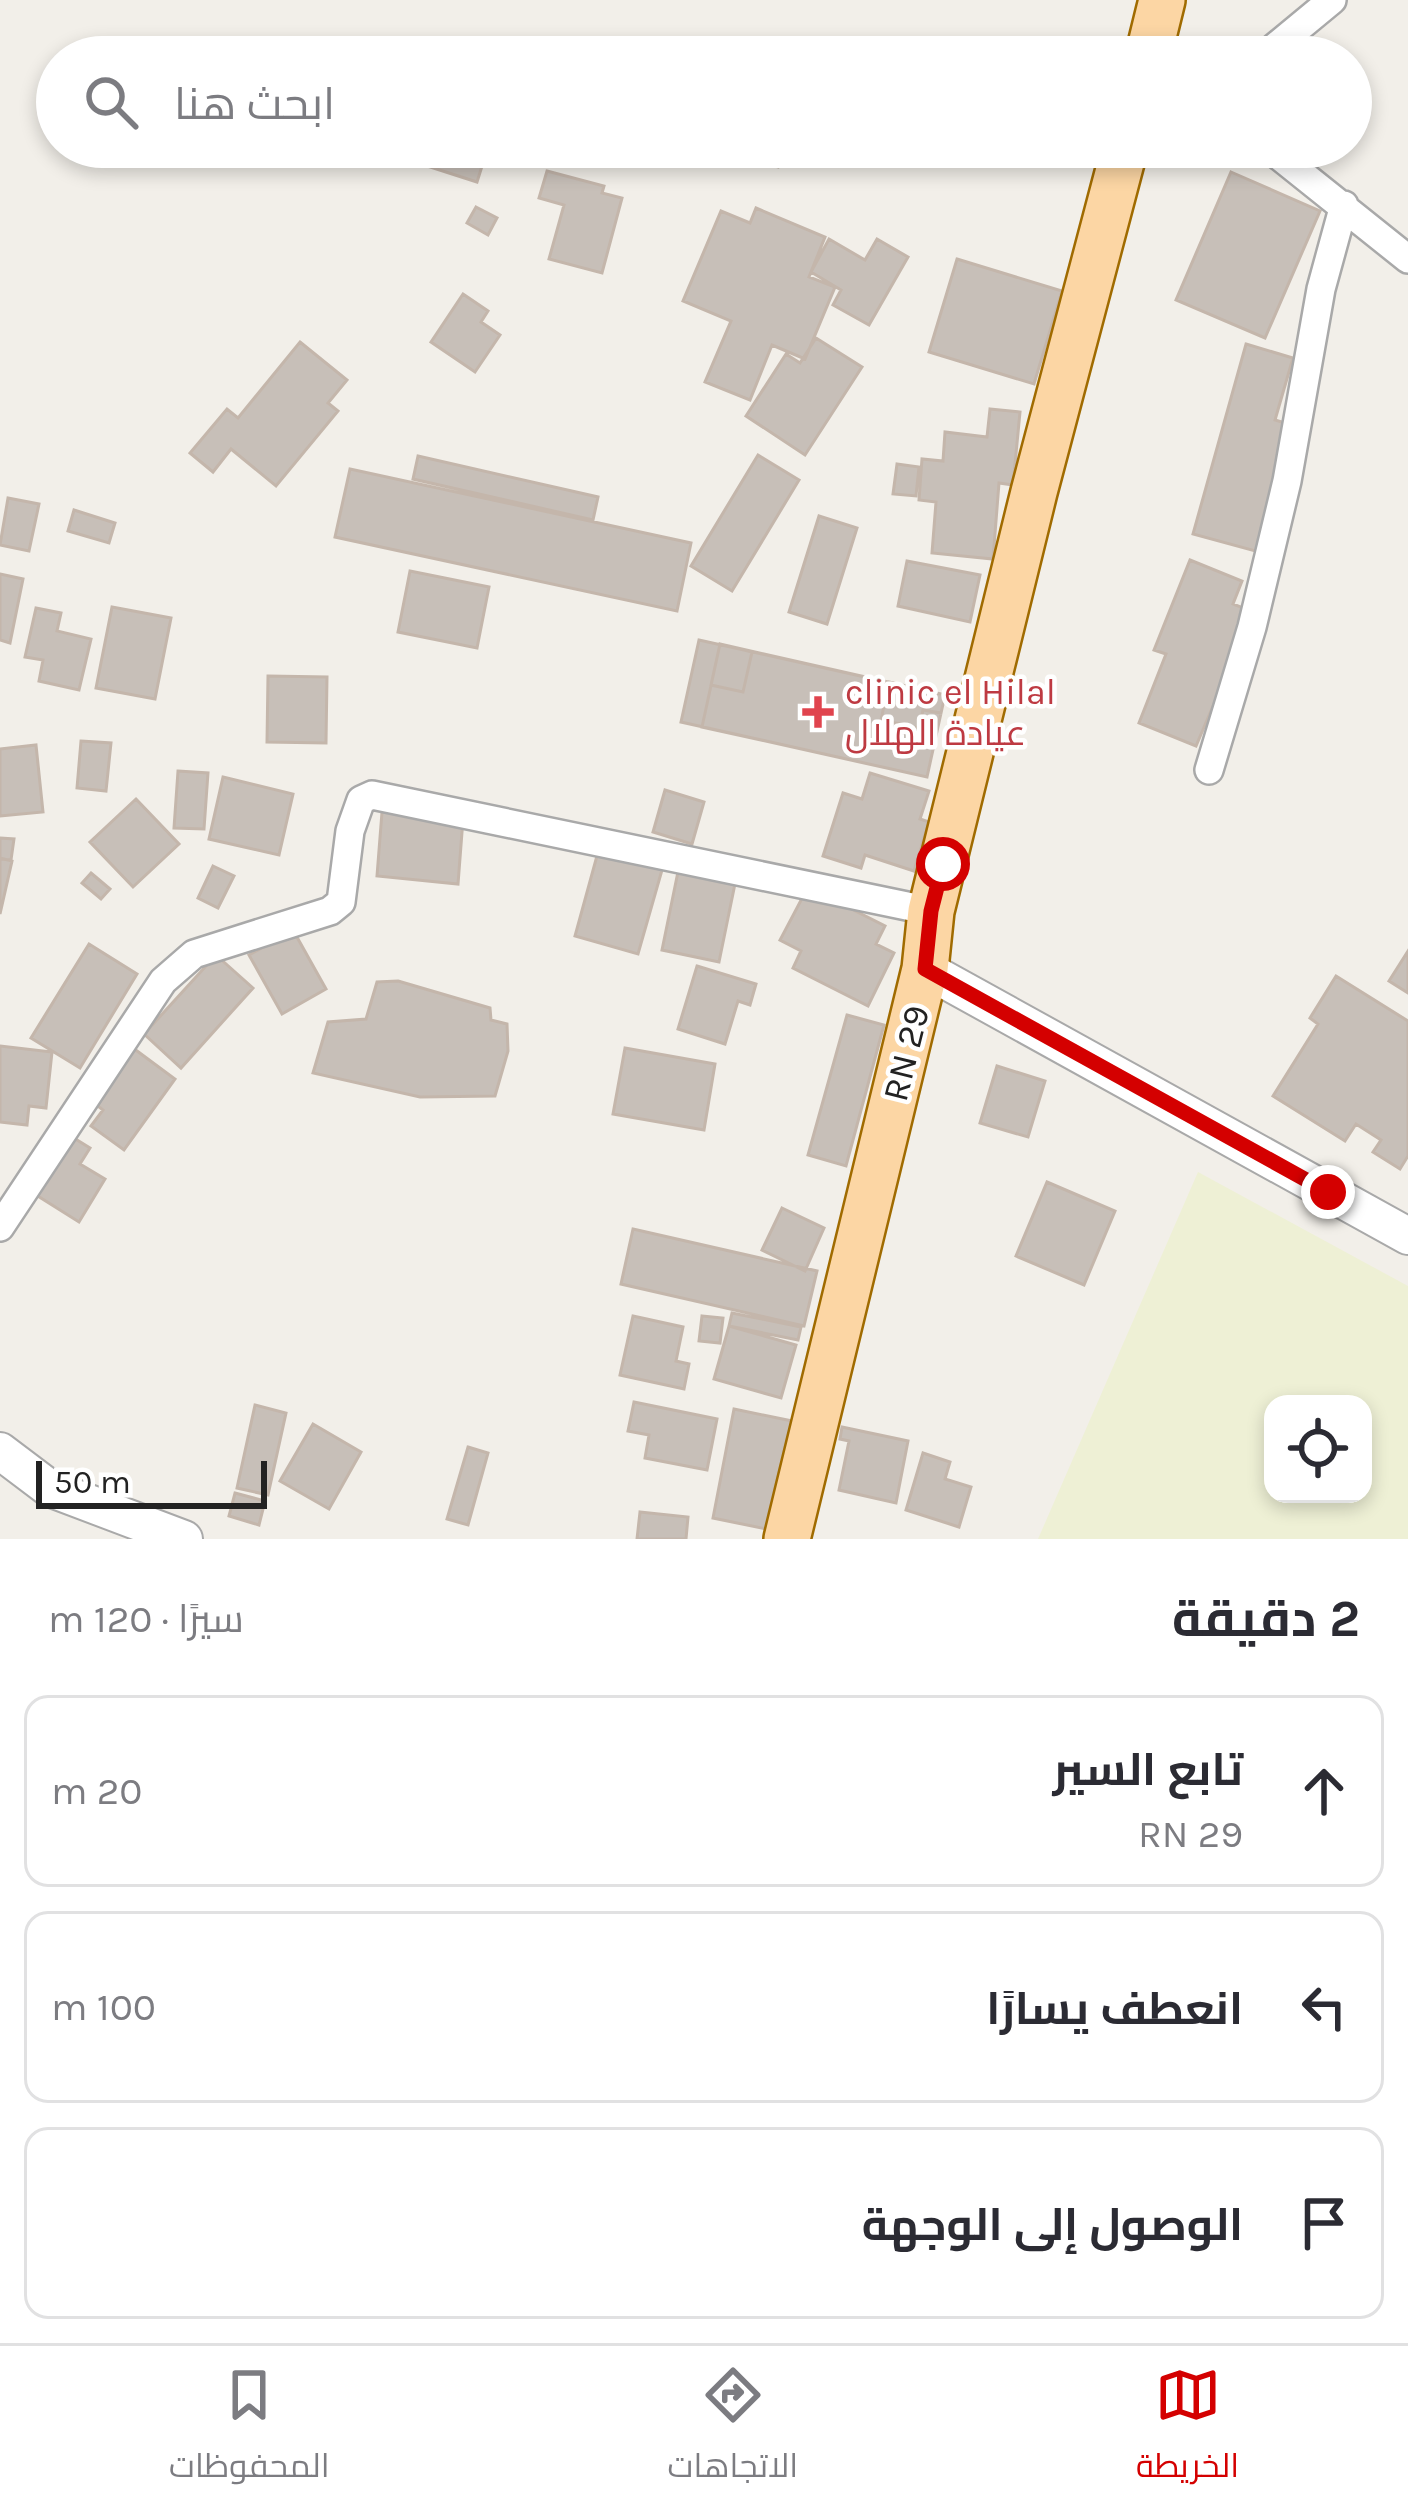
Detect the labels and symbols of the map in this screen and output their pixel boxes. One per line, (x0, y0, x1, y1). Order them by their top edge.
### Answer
place label: clinic el Hilal عيادة الهلال (845, 671, 1056, 754)
marker: clinic el Hilal عيادة الهلال (802, 696, 834, 728)
route start (916, 837, 970, 891)
street label: RN 29 (874, 1001, 938, 1105)
route end (1301, 1165, 1355, 1219)
scale bar (36, 1455, 267, 1508)

